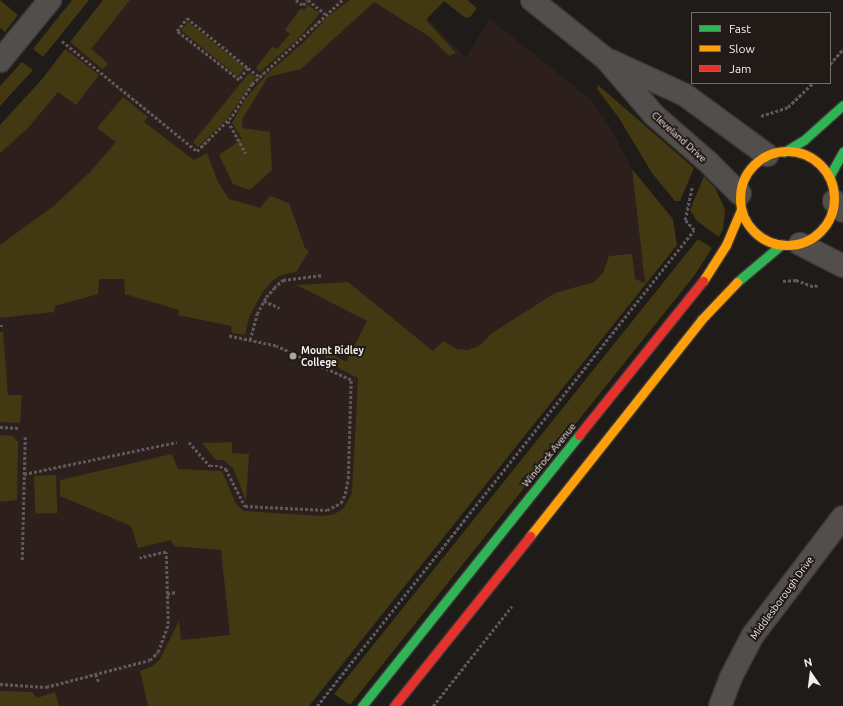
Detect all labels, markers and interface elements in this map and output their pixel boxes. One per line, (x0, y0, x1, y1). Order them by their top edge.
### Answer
legend (691, 12, 831, 84)
text: Fast (729, 22, 751, 35)
text: Slow (729, 42, 755, 55)
text: Jam (729, 62, 751, 75)
street label: Cleveland Drive (649, 109, 709, 165)
place label: Mount Ridley College (301, 344, 364, 368)
marker: Mount Ridley College (288, 351, 298, 361)
street label: Windrock Avenue (520, 421, 578, 489)
street label: Middlesborough Drive (748, 554, 816, 642)
north arrow (791, 654, 831, 694)
text: N (803, 656, 814, 669)

